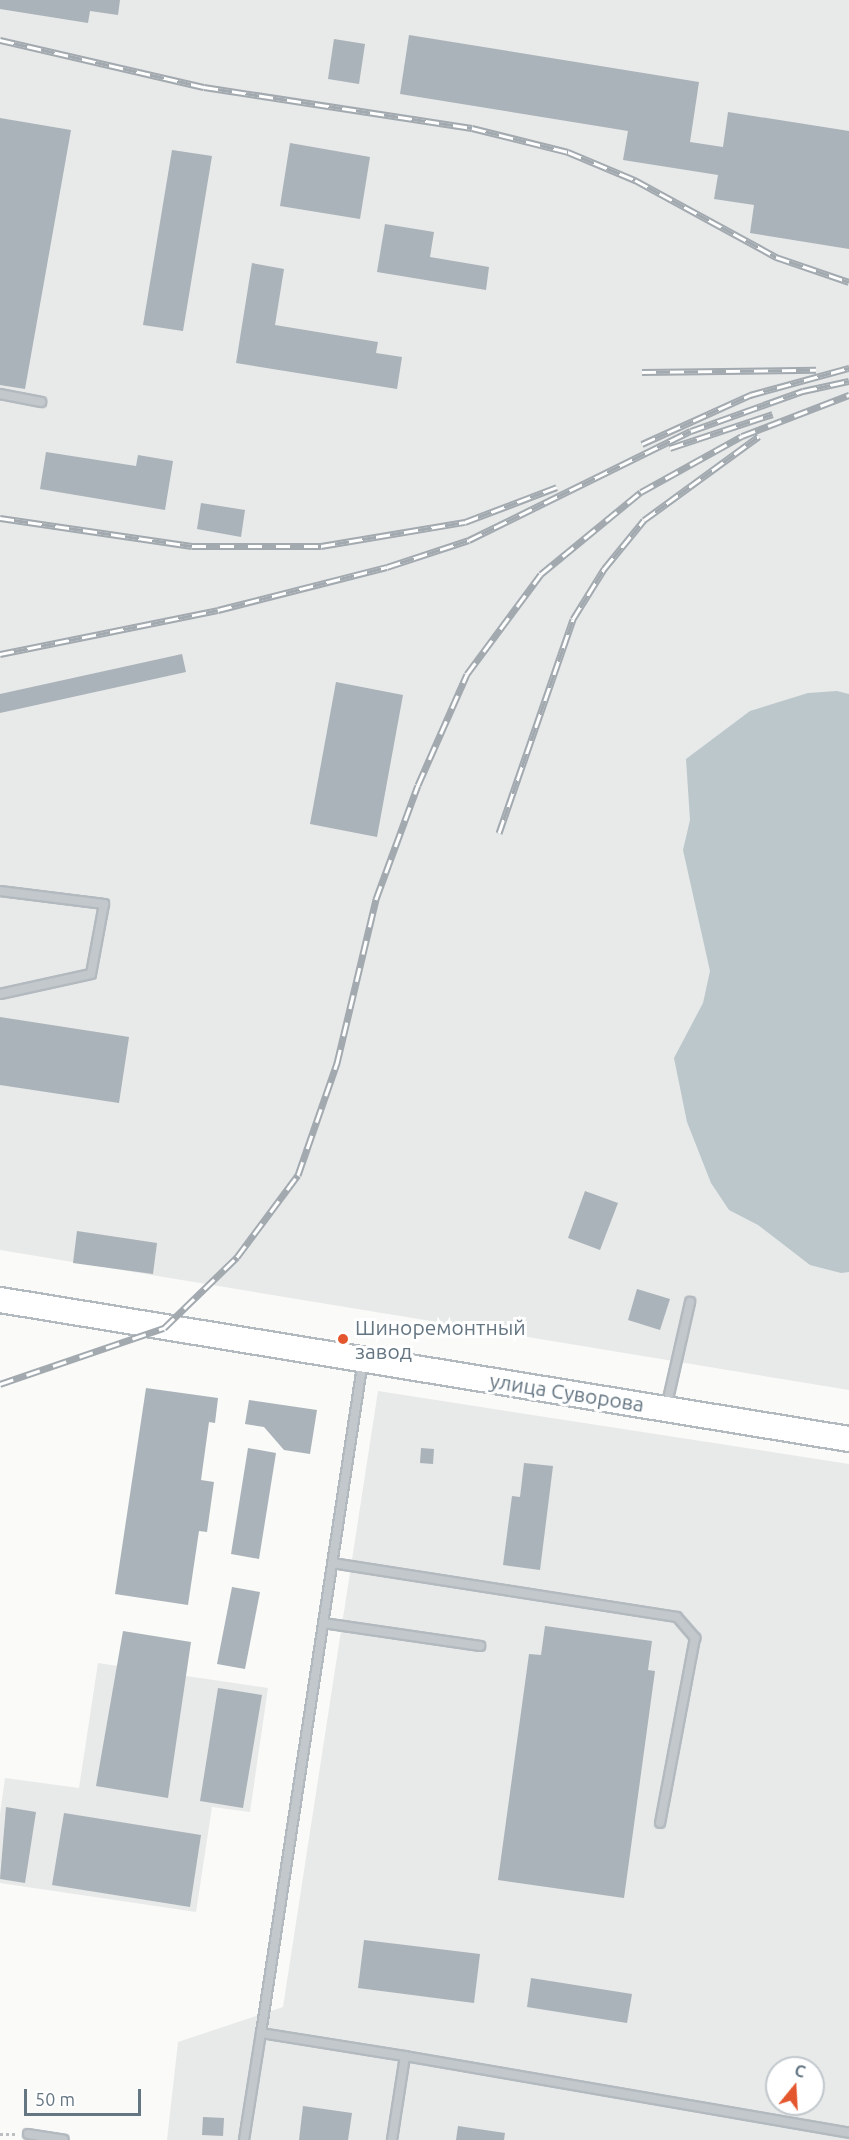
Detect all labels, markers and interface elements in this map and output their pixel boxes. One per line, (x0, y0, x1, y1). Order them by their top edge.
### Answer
place label: Шиноремонтный завод (355, 1314, 526, 1364)
marker: Шиноремонтный завод (336, 1332, 350, 1346)
street label: улица Суворова (488, 1367, 646, 1417)
north arrow (765, 2056, 825, 2116)
text: С (792, 2061, 808, 2081)
scale bar (27, 2077, 144, 2115)
text: 50 m (35, 2089, 75, 2109)

